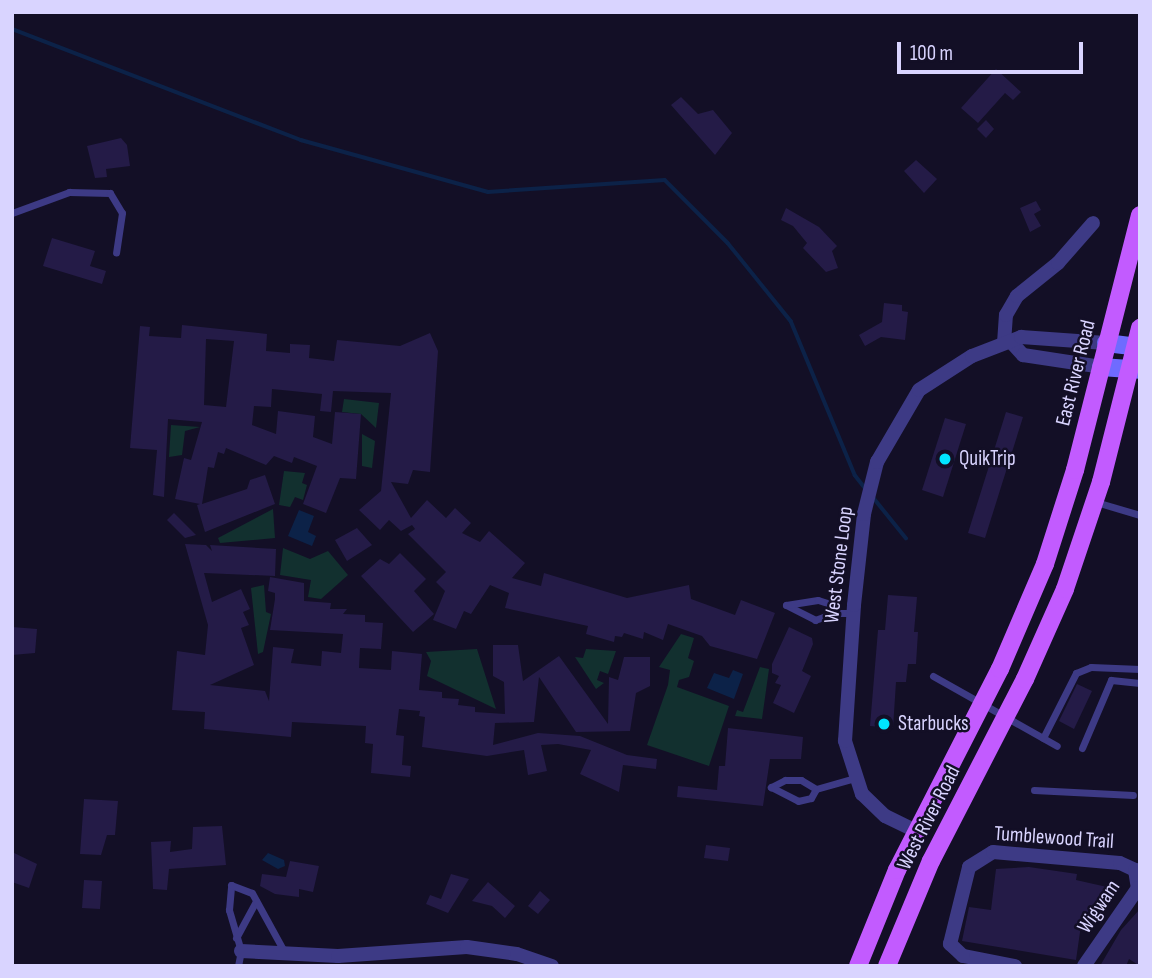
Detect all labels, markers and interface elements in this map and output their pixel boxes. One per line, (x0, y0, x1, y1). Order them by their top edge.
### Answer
scale bar (900, 28, 1086, 72)
text: 100 m (910, 41, 953, 66)
street label: East River Road (1051, 318, 1101, 428)
place label: QuikTrip (959, 446, 1016, 472)
marker: QuikTrip (937, 451, 953, 467)
street label: West Stone Loop (819, 505, 859, 625)
place label: Starbucks (898, 711, 969, 737)
marker: Starbucks (876, 716, 892, 732)
street label: West River Road (892, 762, 966, 874)
street label: Tumblewood Trail (993, 821, 1115, 855)
street label: Wigwam (1072, 876, 1126, 938)

